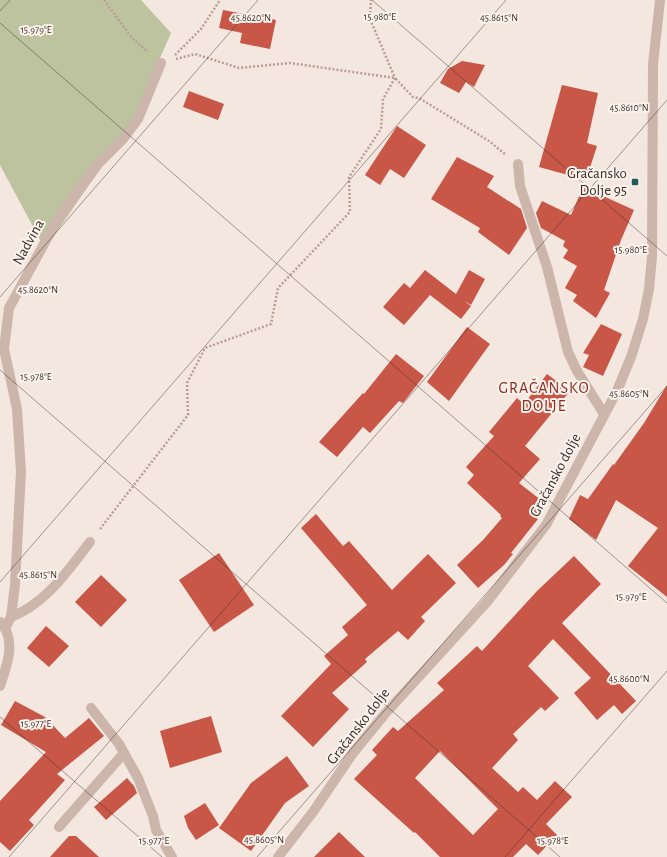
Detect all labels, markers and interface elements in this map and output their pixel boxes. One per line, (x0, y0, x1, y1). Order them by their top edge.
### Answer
text: 15.980°E (364, 12, 396, 22)
text: 45.8620°N (231, 13, 271, 23)
text: 45.8615°N (480, 13, 518, 23)
text: 15.979°E (20, 25, 52, 35)
text: 45.8610°N (609, 103, 649, 113)
place label: Gračansko Dolje 95 (567, 166, 627, 198)
marker: Gračansko Dolje 95 (630, 177, 640, 187)
street label: Nadvina (10, 217, 47, 267)
text: 15.980°E (615, 245, 647, 255)
text: 45.8620°N (18, 285, 58, 295)
text: 15.978°E (20, 372, 52, 382)
district label: GRAČANSKO DOLJE (498, 378, 590, 414)
text: 45.8605°N (609, 389, 649, 399)
street label: Gračansko dolje (527, 431, 584, 519)
text: 45.8615°N (19, 570, 57, 580)
text: 15.979°E (615, 592, 647, 602)
text: 45.8600°N (608, 674, 650, 684)
street label: Gračansko dolje (324, 685, 393, 767)
text: 15.977°E (21, 719, 52, 729)
text: 45.8605°N (244, 835, 284, 845)
text: 15.977°E (139, 836, 170, 846)
text: 15.978°E (537, 836, 569, 846)

